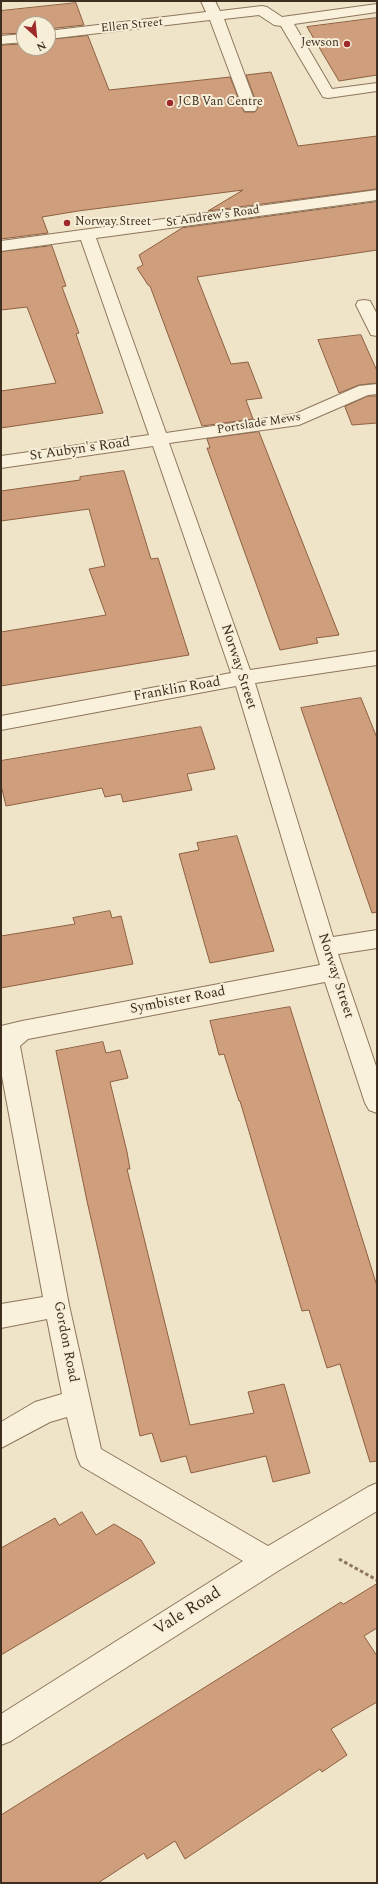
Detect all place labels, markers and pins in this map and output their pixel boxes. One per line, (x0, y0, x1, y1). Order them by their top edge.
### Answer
place label: Jewson (301, 37, 339, 51)
marker: Jewson (342, 39, 352, 49)
place label: JCB Van Centre (178, 96, 263, 110)
marker: JCB Van Centre (165, 98, 175, 108)
place label: Norway Street (75, 216, 151, 230)
marker: Norway Street (62, 218, 72, 228)

